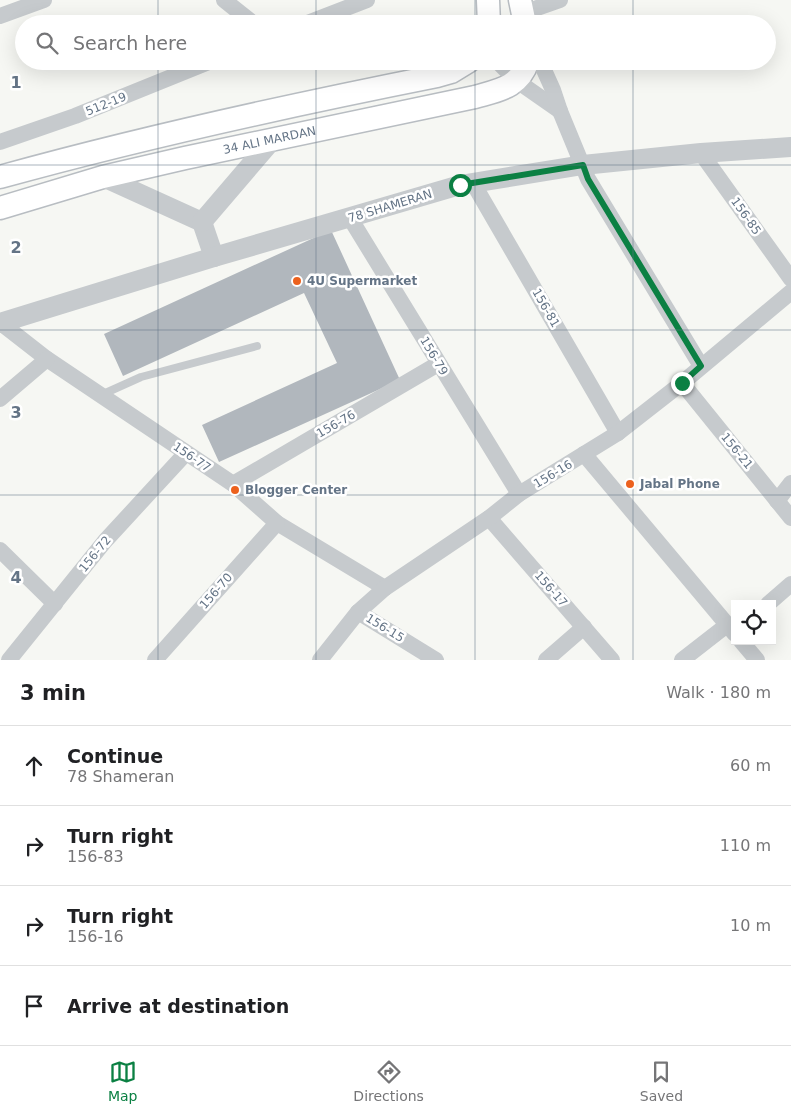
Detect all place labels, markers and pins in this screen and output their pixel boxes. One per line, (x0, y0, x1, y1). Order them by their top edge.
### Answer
place label: 4U Supermarket (307, 274, 417, 288)
marker: 4U Supermarket (291, 275, 303, 287)
place label: Jabal Phone (639, 477, 720, 491)
marker: Jabal Phone (624, 478, 636, 490)
place label: Blogger Center (245, 483, 347, 497)
marker: Blogger Center (229, 484, 241, 496)

